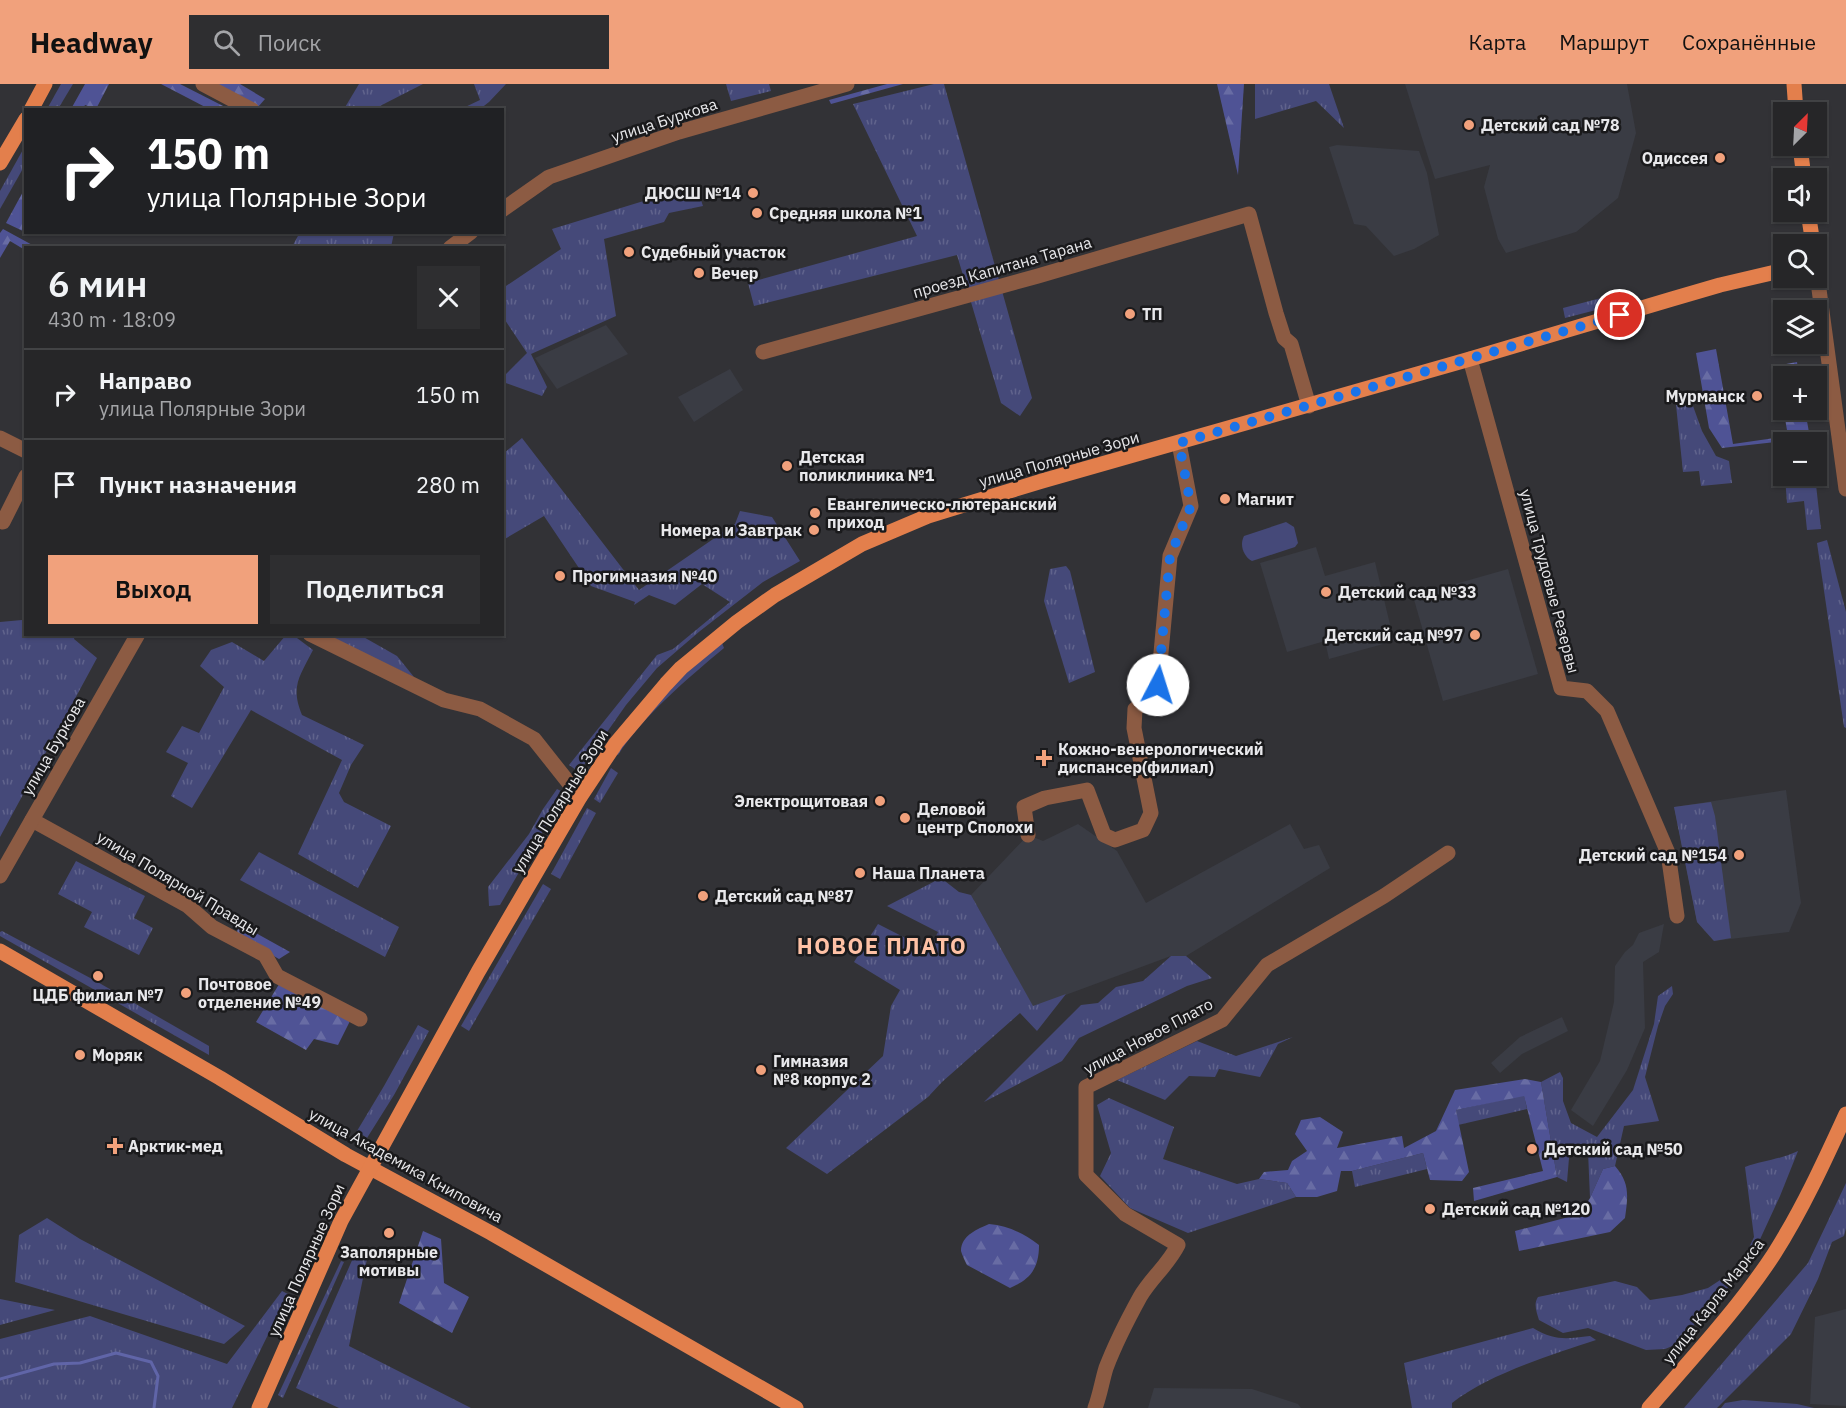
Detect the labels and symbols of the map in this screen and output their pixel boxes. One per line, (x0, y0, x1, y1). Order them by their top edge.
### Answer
street label: улица Буркова (608, 93, 720, 147)
north arrow (1773, 102, 1827, 156)
place label: Детский сад №78 (1481, 115, 1620, 135)
marker: Детский сад №78 (1462, 118, 1476, 132)
place label: Одиссея (1642, 148, 1708, 168)
marker: Одиссея (1713, 151, 1727, 165)
place label: ДЮСШ №14 (645, 183, 741, 203)
marker: ДЮСШ №14 (746, 186, 760, 200)
place label: Средняя школа №1 (769, 203, 922, 223)
marker: Средняя школа №1 (750, 206, 764, 220)
street label: проезд Капитана Тарана (910, 232, 1094, 302)
place label: Судебный участок (641, 242, 786, 262)
marker: Судебный участок (622, 245, 636, 259)
place label: Вечер (711, 263, 759, 283)
marker: Вечер (692, 266, 706, 280)
pin (1594, 289, 1645, 340)
place label: ТП (1142, 304, 1163, 324)
marker: ТП (1123, 307, 1137, 321)
place label: Мурманск (1665, 386, 1745, 406)
marker: Мурманск (1750, 389, 1764, 403)
street label: улица Полярные Зори (977, 427, 1141, 491)
place label: Детская поликлиника №1 (799, 447, 935, 485)
marker: Детская поликлиника №1 (780, 459, 794, 473)
street label: улица Трудовые Резервы (1516, 487, 1584, 675)
place label: Магнит (1237, 489, 1294, 509)
marker: Магнит (1218, 492, 1232, 506)
place label: Евангелическо-лютеранский приход (827, 494, 1057, 532)
marker: Евангелическо-лютеранский приход (808, 506, 822, 520)
place label: Номера и Завтрак (660, 520, 802, 540)
marker: Номера и Завтрак (807, 523, 821, 537)
place label: Прогимназия №40 (572, 566, 717, 586)
marker: Прогимназия №40 (553, 569, 567, 583)
place label: Детский сад №33 (1338, 582, 1477, 602)
marker: Детский сад №33 (1319, 585, 1333, 599)
place label: Детский сад №97 (1324, 625, 1463, 645)
marker: Детский сад №97 (1468, 628, 1482, 642)
position arrow (1126, 653, 1190, 717)
street label: улица Буркова (17, 693, 89, 799)
street label: улица Полярные Зори (508, 725, 612, 877)
place label: Кожно-венерологический диспансер(филиал) (1058, 739, 1264, 777)
marker: Кожно-венерологический диспансер(филиал) (1035, 749, 1053, 767)
place label: Электрощитовая (734, 791, 868, 811)
marker: Электрощитовая (873, 794, 887, 808)
place label: Деловой центр Сполохи (917, 799, 1033, 837)
marker: Деловой центр Сполохи (898, 811, 912, 825)
street label: улица Полярной Правды (93, 827, 263, 939)
place label: Детский сад №154 (1579, 845, 1727, 865)
marker: Детский сад №154 (1732, 848, 1746, 862)
place label: Наша Планета (872, 863, 985, 883)
marker: Наша Планета (853, 866, 867, 880)
place label: Детский сад №87 (715, 886, 854, 906)
marker: Детский сад №87 (696, 889, 710, 903)
district label: НОВОЕ ПЛАТО (797, 931, 967, 960)
marker: ЦДБ филиал №7 (91, 969, 105, 983)
place label: Почтовое отделение №49 (198, 974, 321, 1012)
place label: ЦДБ филиал №7 (32, 985, 164, 1005)
marker: Почтовое отделение №49 (179, 986, 193, 1000)
street label: улица Новое Плато (1080, 993, 1216, 1079)
place label: Моряк (92, 1045, 143, 1065)
marker: Моряк (73, 1048, 87, 1062)
place label: Гимназия №8 корпус 2 (773, 1051, 871, 1089)
marker: Гимназия №8 корпус 2 (754, 1063, 768, 1077)
street label: улица Академика Книповича (306, 1103, 507, 1227)
place label: Арктик-мед (128, 1136, 223, 1156)
marker: Арктик-мед (106, 1137, 124, 1155)
place label: Детский сад №50 (1544, 1139, 1683, 1159)
marker: Детский сад №50 (1525, 1142, 1539, 1156)
street label: улица Полярные Зори (263, 1180, 349, 1340)
place label: Детский сад №120 (1442, 1199, 1591, 1219)
marker: Детский сад №120 (1423, 1202, 1437, 1216)
marker: Заполярные мотивы (382, 1226, 396, 1240)
street label: улица Карла Маркса (1658, 1234, 1768, 1368)
place label: Заполярные мотивы (340, 1242, 438, 1280)

